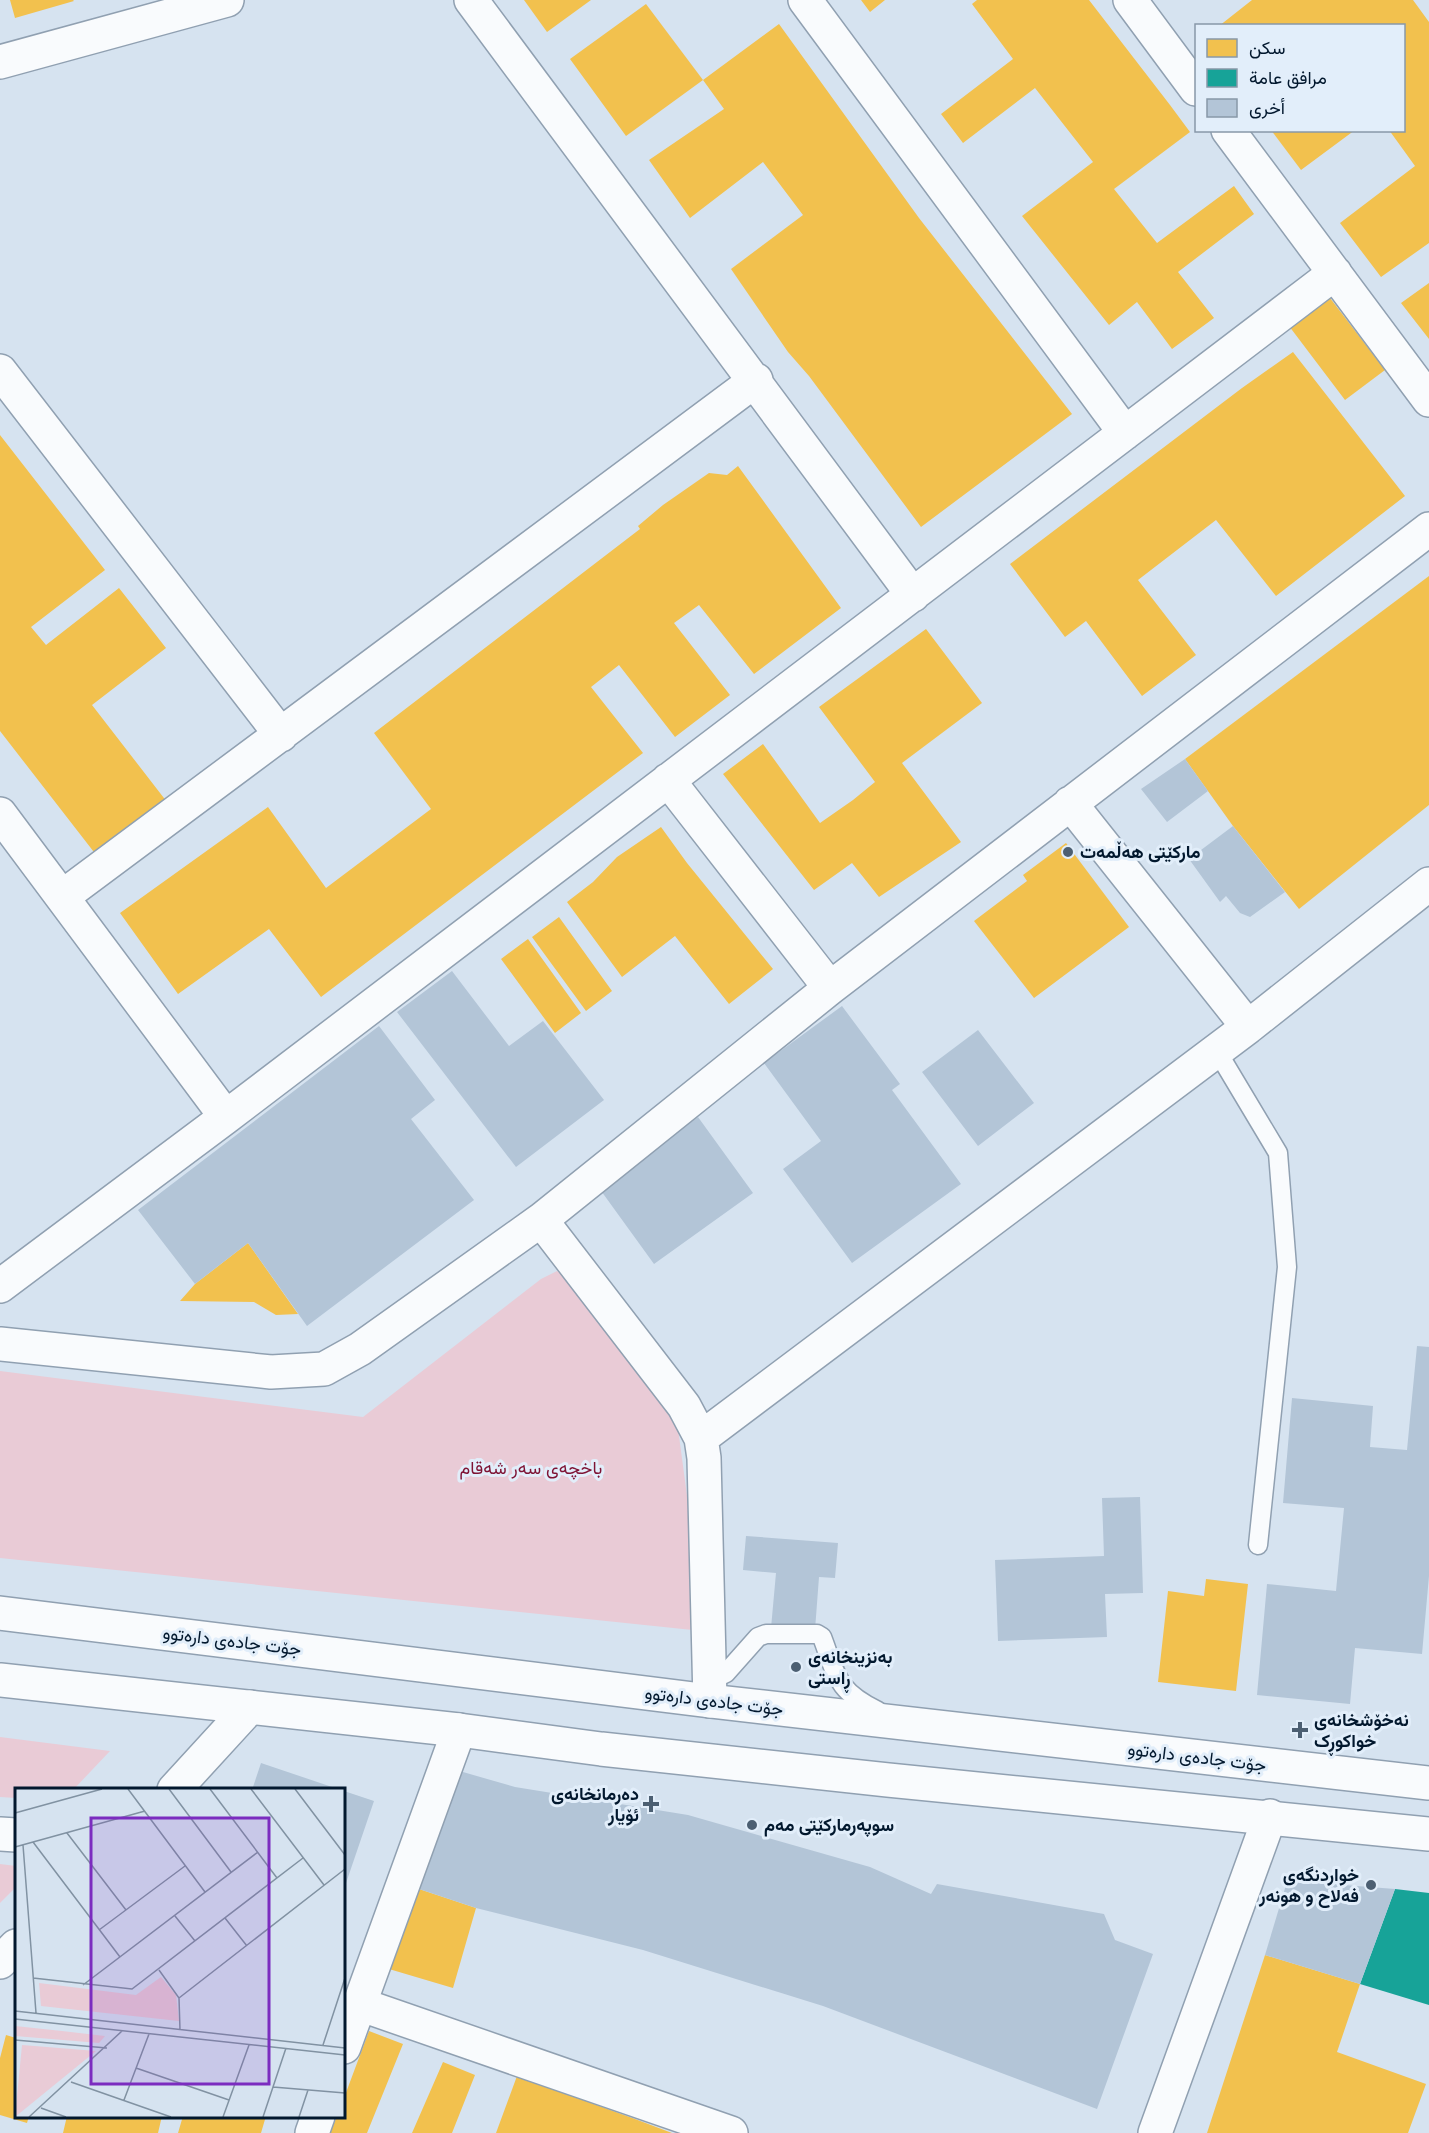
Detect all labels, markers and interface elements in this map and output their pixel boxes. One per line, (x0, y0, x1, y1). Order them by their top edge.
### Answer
legend (1195, 24, 1405, 132)
text: سكن (1249, 36, 1285, 60)
text: مرافق عامة (1249, 66, 1327, 90)
text: أخرى (1249, 96, 1285, 120)
place label: مارکێتی هەڵمەت (1080, 840, 1201, 864)
marker: مارکێتی هەڵمەت (1061, 845, 1075, 859)
park label: باخچەی سەر شەقام (460, 1456, 602, 1480)
street label: جۆت جادەی دارەتوو (161, 1621, 303, 1661)
place label: بەنزینخانەی ڕاستی (808, 1645, 892, 1693)
marker: بەنزینخانەی ڕاستی (789, 1660, 803, 1674)
street label: جۆت جادەی دارەتوو (643, 1681, 785, 1721)
place label: نەخۆشخانەی خواکوڕک (1314, 1708, 1409, 1756)
marker: نەخۆشخانەی خواکوڕک (1291, 1721, 1309, 1739)
street label: جۆت جادەی دارەتوو (1126, 1737, 1268, 1777)
place label: دەرمانخانەی ئۆیار (551, 1782, 639, 1827)
inset map (15, 1788, 345, 2118)
marker: دەرمانخانەی ئۆیار (644, 1797, 658, 1811)
place label: سوپەرمارکێتی مەم (764, 1813, 894, 1837)
marker: سوپەرمارکێتی مەم (745, 1818, 759, 1832)
place label: خواردنگەی فەلاح و هونەر (1258, 1863, 1359, 1908)
marker: خواردنگەی فەلاح و هونەر (1364, 1878, 1378, 1892)

